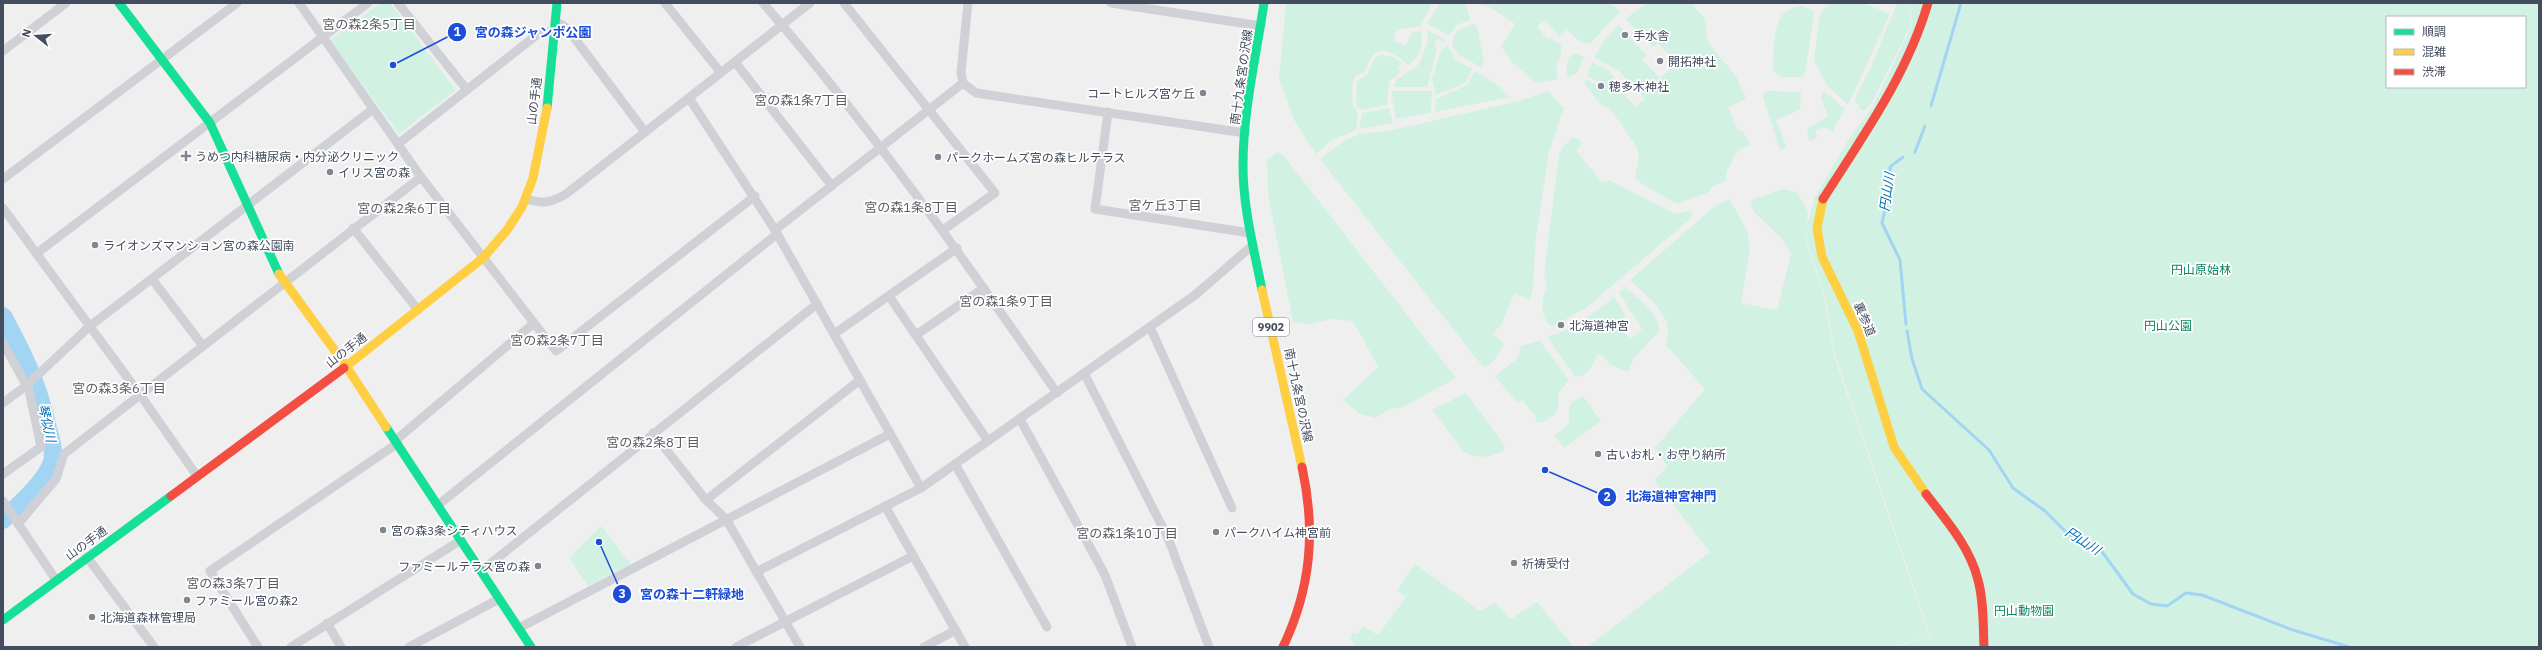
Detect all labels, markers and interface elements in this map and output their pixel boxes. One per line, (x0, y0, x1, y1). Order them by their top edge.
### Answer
north arrow (16, 16, 56, 56)
district label: 宮の森2条5丁目 (322, 16, 416, 33)
legend (2386, 16, 2526, 88)
callout: 宮の森ジャンボ公園 (447, 20, 600, 45)
text: 1 (453, 24, 461, 39)
text: 宮の森ジャンボ公園 (475, 24, 591, 41)
text: 順調 (2422, 24, 2446, 39)
text: N (19, 27, 34, 39)
street label: 南十九条宮の沢線 (1227, 28, 1255, 126)
place label: 手水舎 (1633, 28, 1669, 43)
marker: 手水舎 (1620, 30, 1630, 40)
text: 混雑 (2422, 44, 2446, 59)
place label: 開拓神社 (1668, 54, 1716, 69)
marker: 開拓神社 (1655, 56, 1665, 66)
text: 渋滞 (2422, 64, 2446, 79)
street label: 山の手通 (524, 76, 544, 126)
place label: 穂多木神社 (1609, 79, 1669, 94)
marker: 穂多木神社 (1596, 81, 1606, 91)
place label: コートヒルズ宮ケ丘 (1087, 86, 1195, 101)
marker: コートヒルズ宮ケ丘 (1198, 88, 1208, 98)
district label: 宮の森1条7丁目 (754, 92, 848, 109)
place label: うめつ内科糖尿病・内分泌クリニック (195, 149, 399, 164)
marker: うめつ内科糖尿病・内分泌クリニック (180, 150, 192, 162)
place label: パークホームズ宮の森ヒルテラス (946, 150, 1125, 165)
marker: パークホームズ宮の森ヒルテラス (933, 152, 943, 162)
place label: イリス宮の森 (338, 165, 410, 180)
marker: イリス宮の森 (325, 167, 335, 177)
water label: 円山川 (1876, 170, 1898, 213)
district label: 宮ケ丘3丁目 (1129, 197, 1201, 214)
district label: 宮の森1条8丁目 (864, 199, 958, 216)
district label: 宮の森2条6丁目 (357, 200, 451, 217)
place label: ライオンズマンション宮の森公園南 (103, 238, 295, 253)
marker: ライオンズマンション宮の森公園南 (90, 240, 100, 250)
park label: 円山原始林 (2171, 262, 2231, 277)
district label: 宮の森1条9丁目 (959, 293, 1053, 310)
street label: 裏参道 (1851, 299, 1879, 339)
road number: 9902 (1253, 318, 1289, 336)
place label: 北海道神宮 (1569, 318, 1629, 333)
park label: 円山公園 (2144, 318, 2192, 333)
marker: 北海道神宮 (1556, 320, 1566, 330)
street label: 山の手通 (322, 329, 370, 371)
district label: 宮の森2条7丁目 (510, 332, 604, 349)
street label: 南十九条宮の沢線 (1282, 346, 1316, 444)
district label: 宮の森3条6丁目 (72, 380, 166, 397)
water label: 琴似川 (34, 402, 60, 446)
district label: 宮の森2条8丁目 (606, 434, 700, 451)
place label: 古いお札・お守り納所 (1606, 447, 1726, 462)
marker: 古いお札・お守り納所 (1593, 449, 1603, 459)
callout: 北海道神宮神門 (1597, 484, 1724, 509)
text: 北海道神宮神門 (1625, 488, 1717, 505)
text: 2 (1603, 489, 1611, 504)
street label: 山の手通 (62, 523, 110, 563)
place label: 宮の森3条シティハウス (391, 523, 517, 538)
water label: 円山川 (2062, 523, 2106, 560)
marker: 宮の森3条シティハウス (378, 525, 388, 535)
district label: 宮の森1条10丁目 (1076, 525, 1178, 542)
place label: パークハイム神宮前 (1224, 525, 1331, 540)
marker: パークハイム神宮前 (1211, 527, 1221, 537)
place label: 祈祷受付 (1522, 556, 1570, 571)
marker: 祈祷受付 (1509, 558, 1519, 568)
place label: ファミールテラス宮の森 (398, 559, 530, 574)
marker: ファミールテラス宮の森 (533, 561, 543, 571)
district label: 宮の森3条7丁目 (186, 575, 280, 592)
callout: 宮の森十二軒緑地 (612, 582, 752, 607)
text: 3 (618, 586, 626, 601)
text: 宮の森十二軒緑地 (640, 586, 744, 603)
place label: ファミール宮の森2 (195, 593, 298, 608)
marker: ファミール宮の森2 (182, 595, 192, 605)
park label: 円山動物園 (1994, 603, 2054, 618)
place label: 北海道森林管理局 (100, 610, 196, 625)
marker: 北海道森林管理局 (87, 612, 97, 622)

